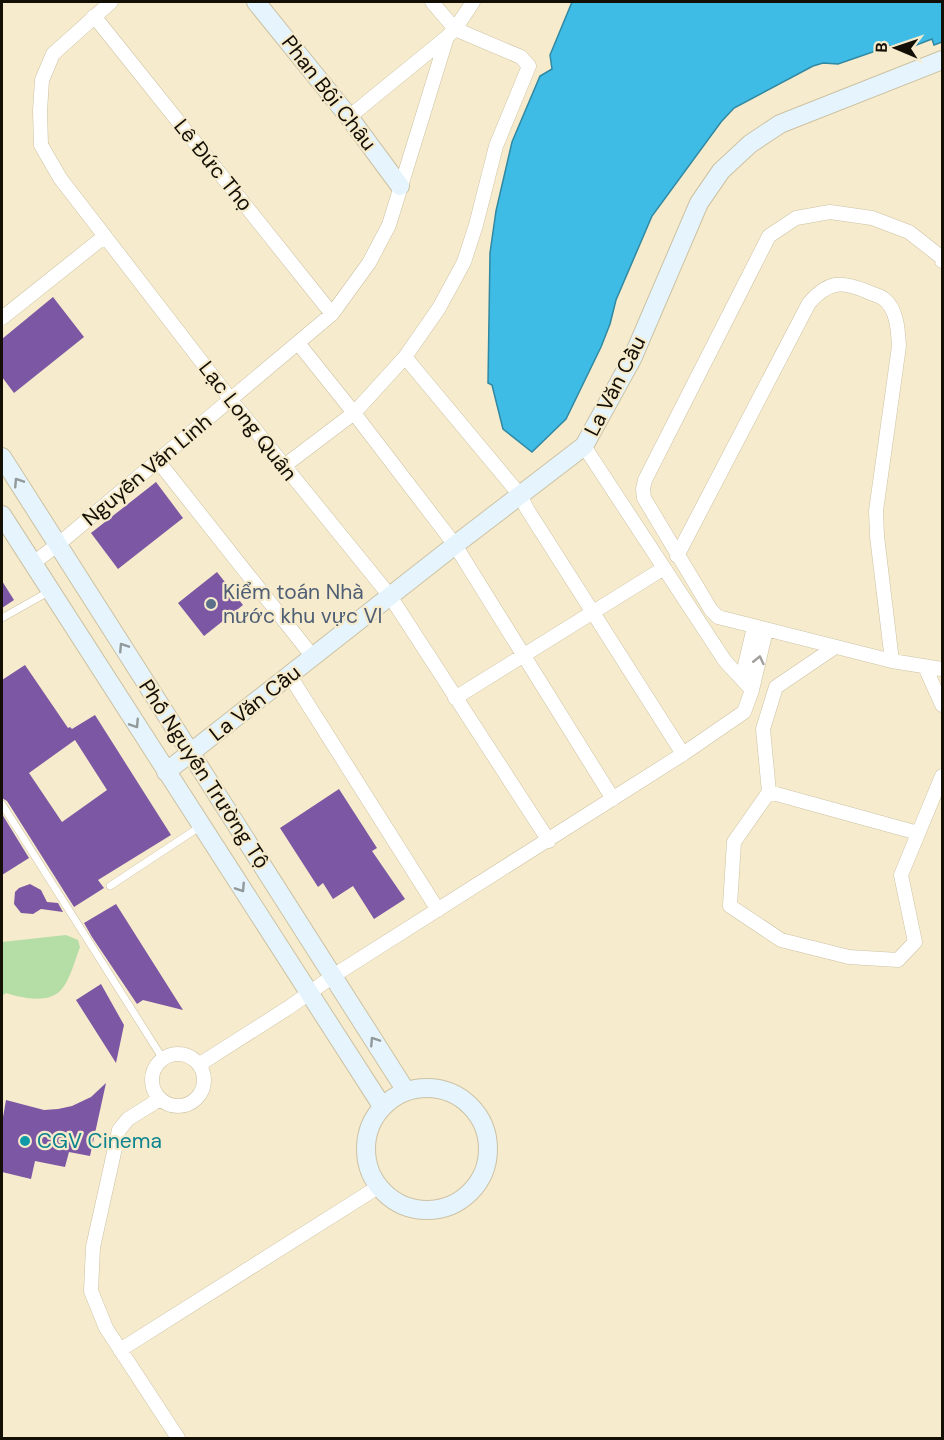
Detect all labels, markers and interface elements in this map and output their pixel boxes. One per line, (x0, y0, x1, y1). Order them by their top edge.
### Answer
north arrow (866, 18, 926, 78)
street label: Phan Bội Châu (275, 30, 383, 156)
text: B (871, 42, 892, 53)
street label: Lê Đức Thọ (167, 113, 259, 217)
street label: La Văn Cầu (578, 331, 652, 441)
street label: Lạc Long Quân (192, 355, 304, 487)
street label: Nguyễn Văn Linh (76, 408, 218, 532)
one-way arrow (14, 478, 25, 489)
place label: Kiểm toán Nhà nước khu vực VI (223, 578, 382, 630)
marker: Kiểm toán Nhà nước khu vực VI (204, 597, 218, 611)
one-way arrow (118, 643, 130, 653)
one-way arrow (752, 655, 765, 665)
street label: La Văn Cầu (204, 659, 306, 747)
street label: Phố Nguyễn Trường Tộ (132, 674, 276, 874)
one-way arrow (128, 717, 139, 728)
one-way arrow (234, 881, 245, 892)
one-way arrow (370, 1037, 382, 1047)
place label: CGV Cinema (37, 1127, 162, 1155)
marker: CGV Cinema (18, 1134, 32, 1148)

